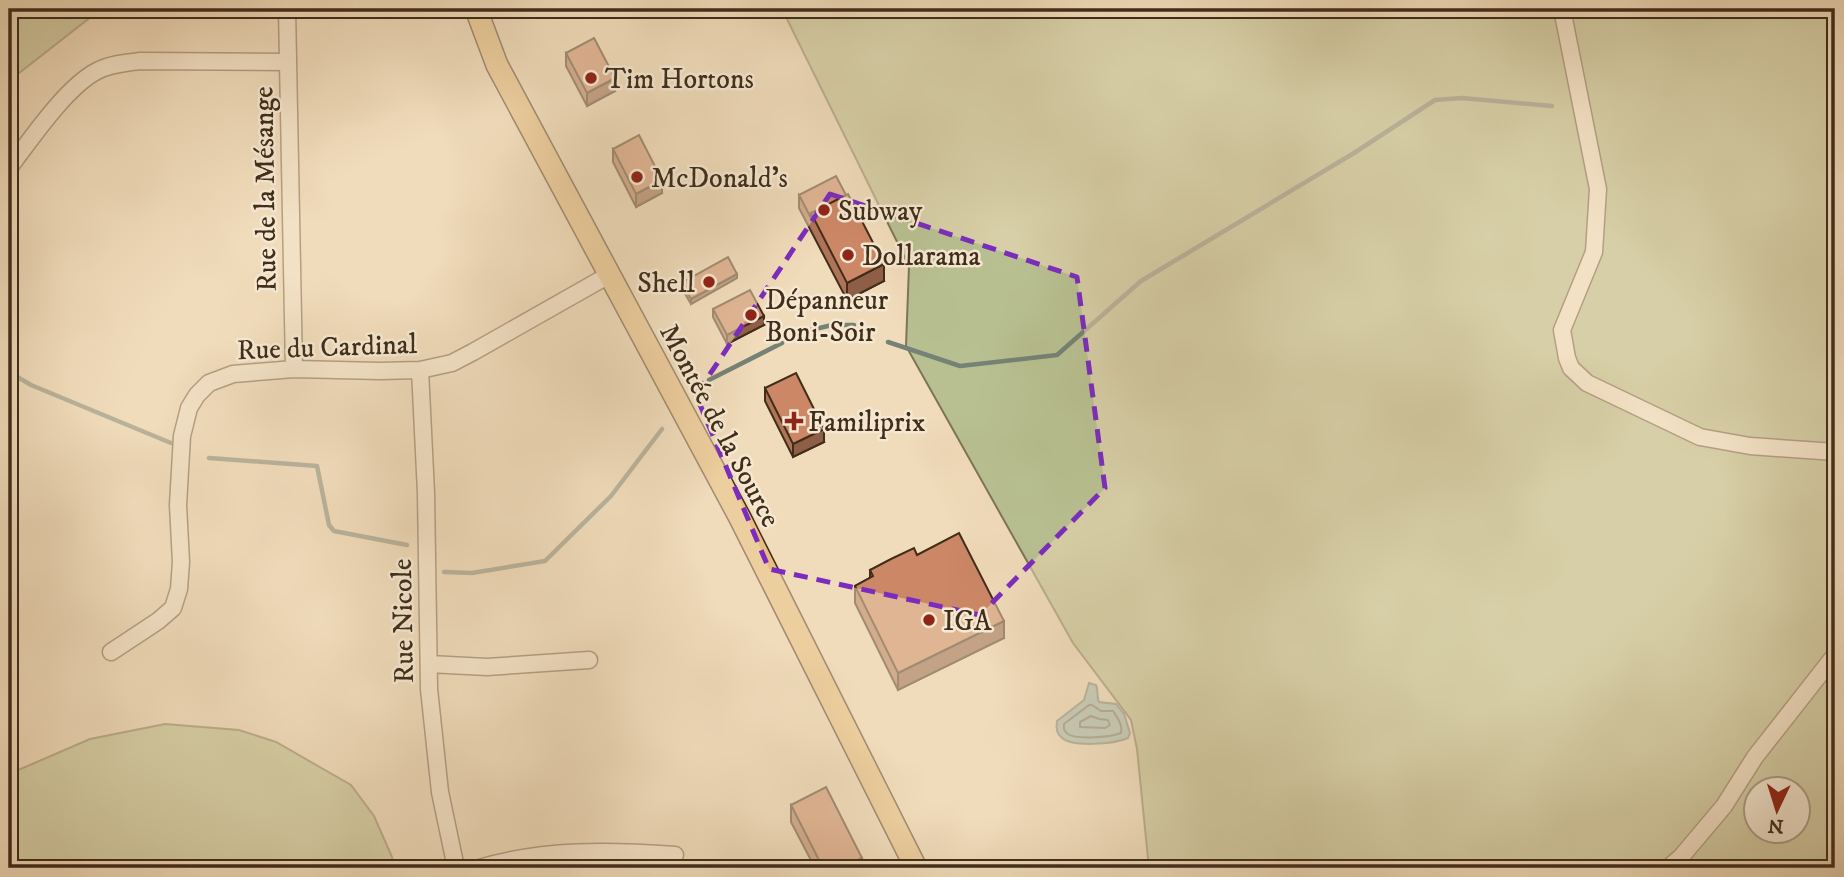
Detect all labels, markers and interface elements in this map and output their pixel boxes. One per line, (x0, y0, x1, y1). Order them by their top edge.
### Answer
place label: Tim Hortons (605, 62, 754, 97)
marker: Tim Hortons (583, 70, 599, 86)
street label: Rue de la Mésange (246, 86, 285, 292)
place label: McDonald's (651, 161, 788, 196)
marker: McDonald's (629, 169, 645, 185)
place label: Subway (838, 194, 923, 229)
marker: Subway (816, 202, 832, 218)
place label: Dollarama (862, 239, 980, 274)
marker: Dollarama (840, 247, 856, 263)
place label: Shell (637, 266, 696, 301)
marker: Shell (701, 274, 717, 290)
place label: Dépanneur Boni-Soir (765, 283, 889, 350)
marker: Dépanneur Boni-Soir (743, 307, 759, 323)
street label: Montée de la Source (651, 318, 788, 533)
street label: Rue du Cardinal (236, 327, 418, 368)
place label: Familiprix (808, 405, 926, 440)
marker: Familiprix (786, 413, 802, 429)
street label: Rue Nicole (385, 558, 422, 684)
place label: IGA (943, 604, 993, 639)
marker: IGA (921, 612, 937, 628)
north arrow (1742, 776, 1812, 846)
text: N (1767, 813, 1785, 837)

